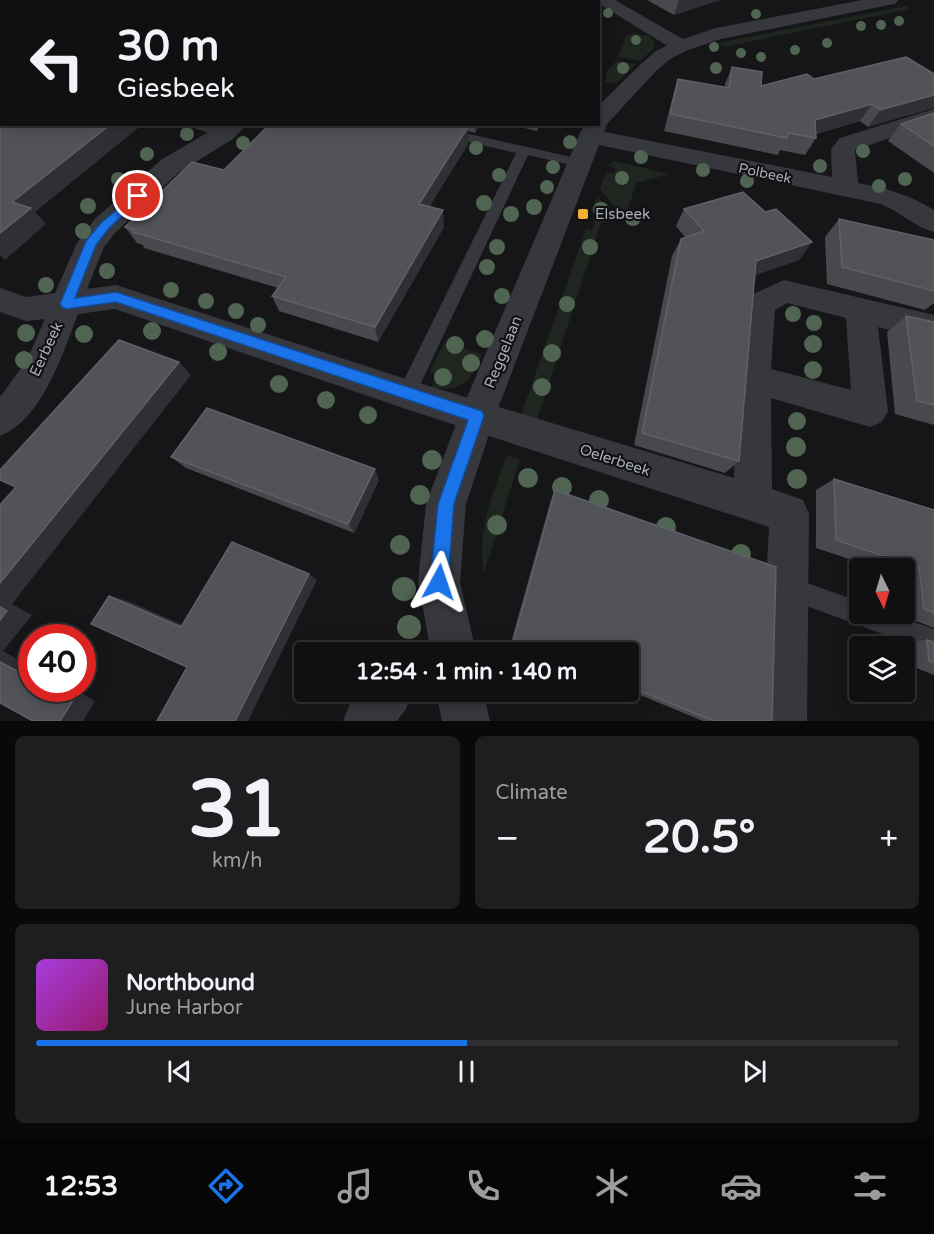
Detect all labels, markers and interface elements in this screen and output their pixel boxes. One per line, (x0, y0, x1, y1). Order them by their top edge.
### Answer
text: 30 m (117, 21, 219, 72)
icon: left (18, 24, 96, 102)
text: Giesbeek (117, 72, 235, 105)
street label: Polbeek (737, 160, 793, 187)
pin (112, 170, 163, 221)
icon: arrive (121, 179, 154, 212)
place label: Elsbeek (595, 205, 650, 223)
marker: Elsbeek (576, 207, 590, 221)
street label: Reggelaan (480, 313, 526, 391)
street label: Eerbeek (26, 319, 66, 379)
street label: Oelerbeek (578, 440, 652, 480)
position arrow (407, 550, 471, 614)
north arrow (849, 558, 915, 624)
map controls (849, 558, 915, 702)
speed limit sign: 40 (18, 624, 96, 702)
button: layers (849, 636, 915, 702)
text: 12:54 · 1 min · 140 m (356, 659, 577, 685)
text: 31 (188, 763, 286, 857)
text: Climate (496, 781, 568, 805)
text: 20.5° (643, 811, 756, 865)
text: − (496, 819, 519, 858)
text: + (879, 819, 898, 858)
text: km/h (212, 849, 262, 873)
text: Northbound (126, 970, 255, 996)
text: June Harbor (126, 996, 243, 1020)
icon: previous (163, 1055, 196, 1088)
icon: pause (450, 1055, 483, 1088)
icon: next (738, 1055, 771, 1088)
icon: directions (205, 1165, 247, 1207)
icon: music (334, 1165, 376, 1207)
icon: phone (462, 1165, 504, 1207)
icon: climate (591, 1165, 633, 1207)
icon: car (720, 1165, 762, 1207)
icon: filters (849, 1165, 891, 1207)
text: 12:53 (43, 1170, 118, 1203)

